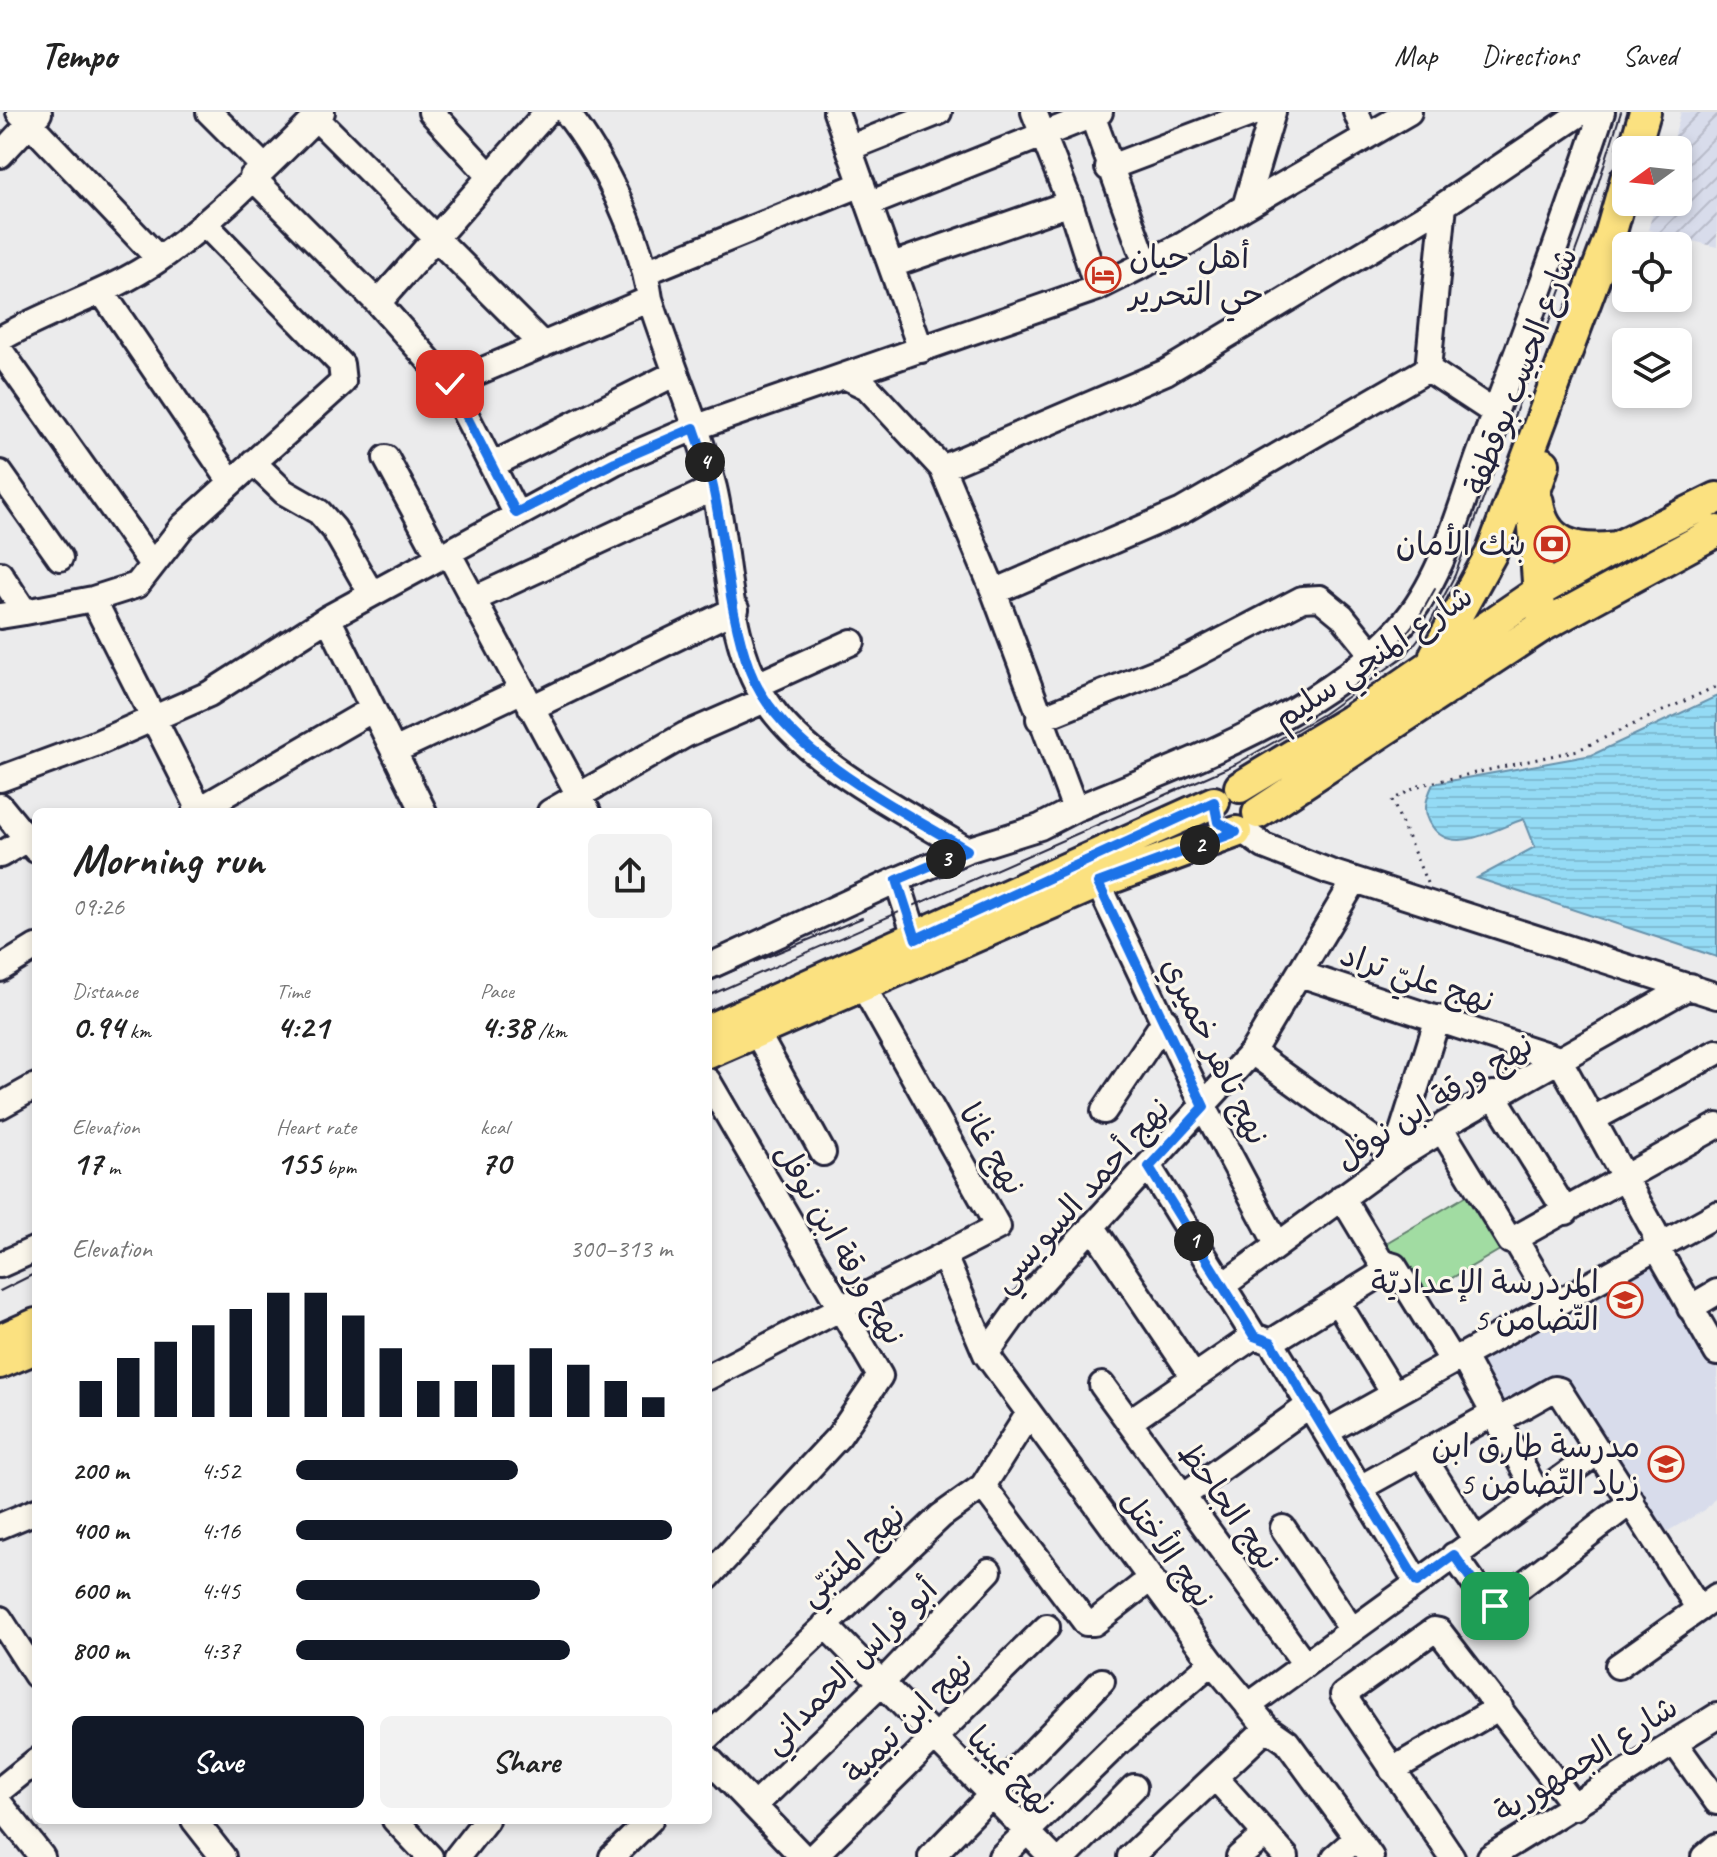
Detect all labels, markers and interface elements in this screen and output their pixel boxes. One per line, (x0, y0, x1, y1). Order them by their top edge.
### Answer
text: Tempo (40, 32, 116, 79)
text: Map (1394, 38, 1437, 73)
text: Directions (1481, 38, 1579, 73)
text: Saved (1623, 38, 1677, 73)
north arrow (1612, 136, 1692, 216)
map controls (1612, 136, 1692, 408)
button: locate (1612, 232, 1692, 312)
place label: أهل حيان حي التحرير (1126, 237, 1264, 322)
street label: شارع الحبيب بوقطفة (1455, 242, 1589, 501)
hotel icon: أهل حيان حي التحرير (1084, 256, 1122, 294)
button: layers (1612, 328, 1692, 408)
pin (416, 350, 484, 418)
icon: check (428, 362, 472, 406)
pin: 4 (685, 442, 725, 482)
text: 4 (700, 448, 710, 476)
place label: بنك الأمان (1396, 523, 1526, 565)
bank icon: بنك الأمان (1533, 525, 1571, 563)
street label: شارع المنجي سليم (1265, 575, 1484, 745)
pin: 2 (1180, 825, 1220, 865)
text: 2 (1195, 831, 1205, 859)
text: Morning run (72, 832, 264, 887)
button: share (588, 834, 672, 918)
pin: 3 (926, 839, 966, 879)
text: 3 (941, 845, 951, 873)
text: 09:26 (72, 890, 124, 923)
street label: نهج عليّ تراد (1333, 934, 1499, 1029)
street label: نهج تاهر خميري (1150, 950, 1278, 1152)
text: Distance (72, 977, 138, 1005)
text: Time (276, 977, 310, 1005)
text: Pace (480, 977, 514, 1005)
text: 0.94 (72, 1005, 124, 1048)
text: 4:21 (276, 1005, 329, 1048)
text: 4:38 (480, 1005, 533, 1048)
text: km (124, 1017, 151, 1045)
text: /km (533, 1017, 567, 1045)
street label: نهج ورقة ابن نوفل (1327, 1024, 1542, 1179)
street label: نهج أحمد السويسي (983, 1089, 1184, 1306)
street label: نهج غانا (949, 1096, 1035, 1203)
text: Elevation (72, 1113, 140, 1141)
text: Heart rate (276, 1113, 356, 1141)
text: kcal (480, 1113, 509, 1141)
street label: نهج ورقة ابن نوفل (765, 1136, 914, 1353)
text: 17 (72, 1141, 102, 1184)
text: 155 (276, 1141, 321, 1184)
text: 70 (480, 1141, 510, 1184)
text: m (102, 1153, 120, 1181)
text: bpm (321, 1153, 356, 1181)
pin: 1 (1174, 1221, 1214, 1261)
text: 1 (1189, 1227, 1199, 1255)
text: Elevation (72, 1232, 152, 1265)
text: 300–313 m (569, 1232, 672, 1265)
place label: المردرسة الإعداديّة التّضامن 5 (1371, 1262, 1599, 1340)
school or university icon: المردرسة الإعداديّة التّضامن 5 (1606, 1281, 1644, 1319)
place label: مدرسة طارق ابن زياد التّضامن 5 (1431, 1426, 1640, 1504)
street label: نهج الجاحظ (1168, 1434, 1289, 1579)
school or university icon: مدرسة طارق ابن زياد التّضامن 5 (1647, 1445, 1685, 1483)
text: 200 m (72, 1454, 128, 1487)
text: 4:52 (200, 1454, 240, 1487)
street label: نهج الأختل (1110, 1481, 1224, 1617)
street label: نهج المتنبّي (790, 1495, 919, 1620)
text: 400 m (72, 1514, 128, 1547)
text: 4:16 (200, 1514, 240, 1547)
street label: أبو فراس الحمداني (754, 1569, 952, 1767)
pin (1461, 1572, 1529, 1640)
text: 600 m (72, 1574, 129, 1607)
text: 4:45 (200, 1574, 240, 1607)
icon: arrive (1473, 1584, 1517, 1628)
text: 800 m (72, 1634, 128, 1667)
text: 4:37 (200, 1634, 240, 1667)
street label: نهج ابن تيمية (834, 1645, 982, 1793)
street label: شارع الجمهورية (1487, 1686, 1686, 1833)
button: Save (72, 1716, 364, 1808)
button: Share (380, 1716, 672, 1808)
street label: نهج غينيا (957, 1717, 1064, 1826)

